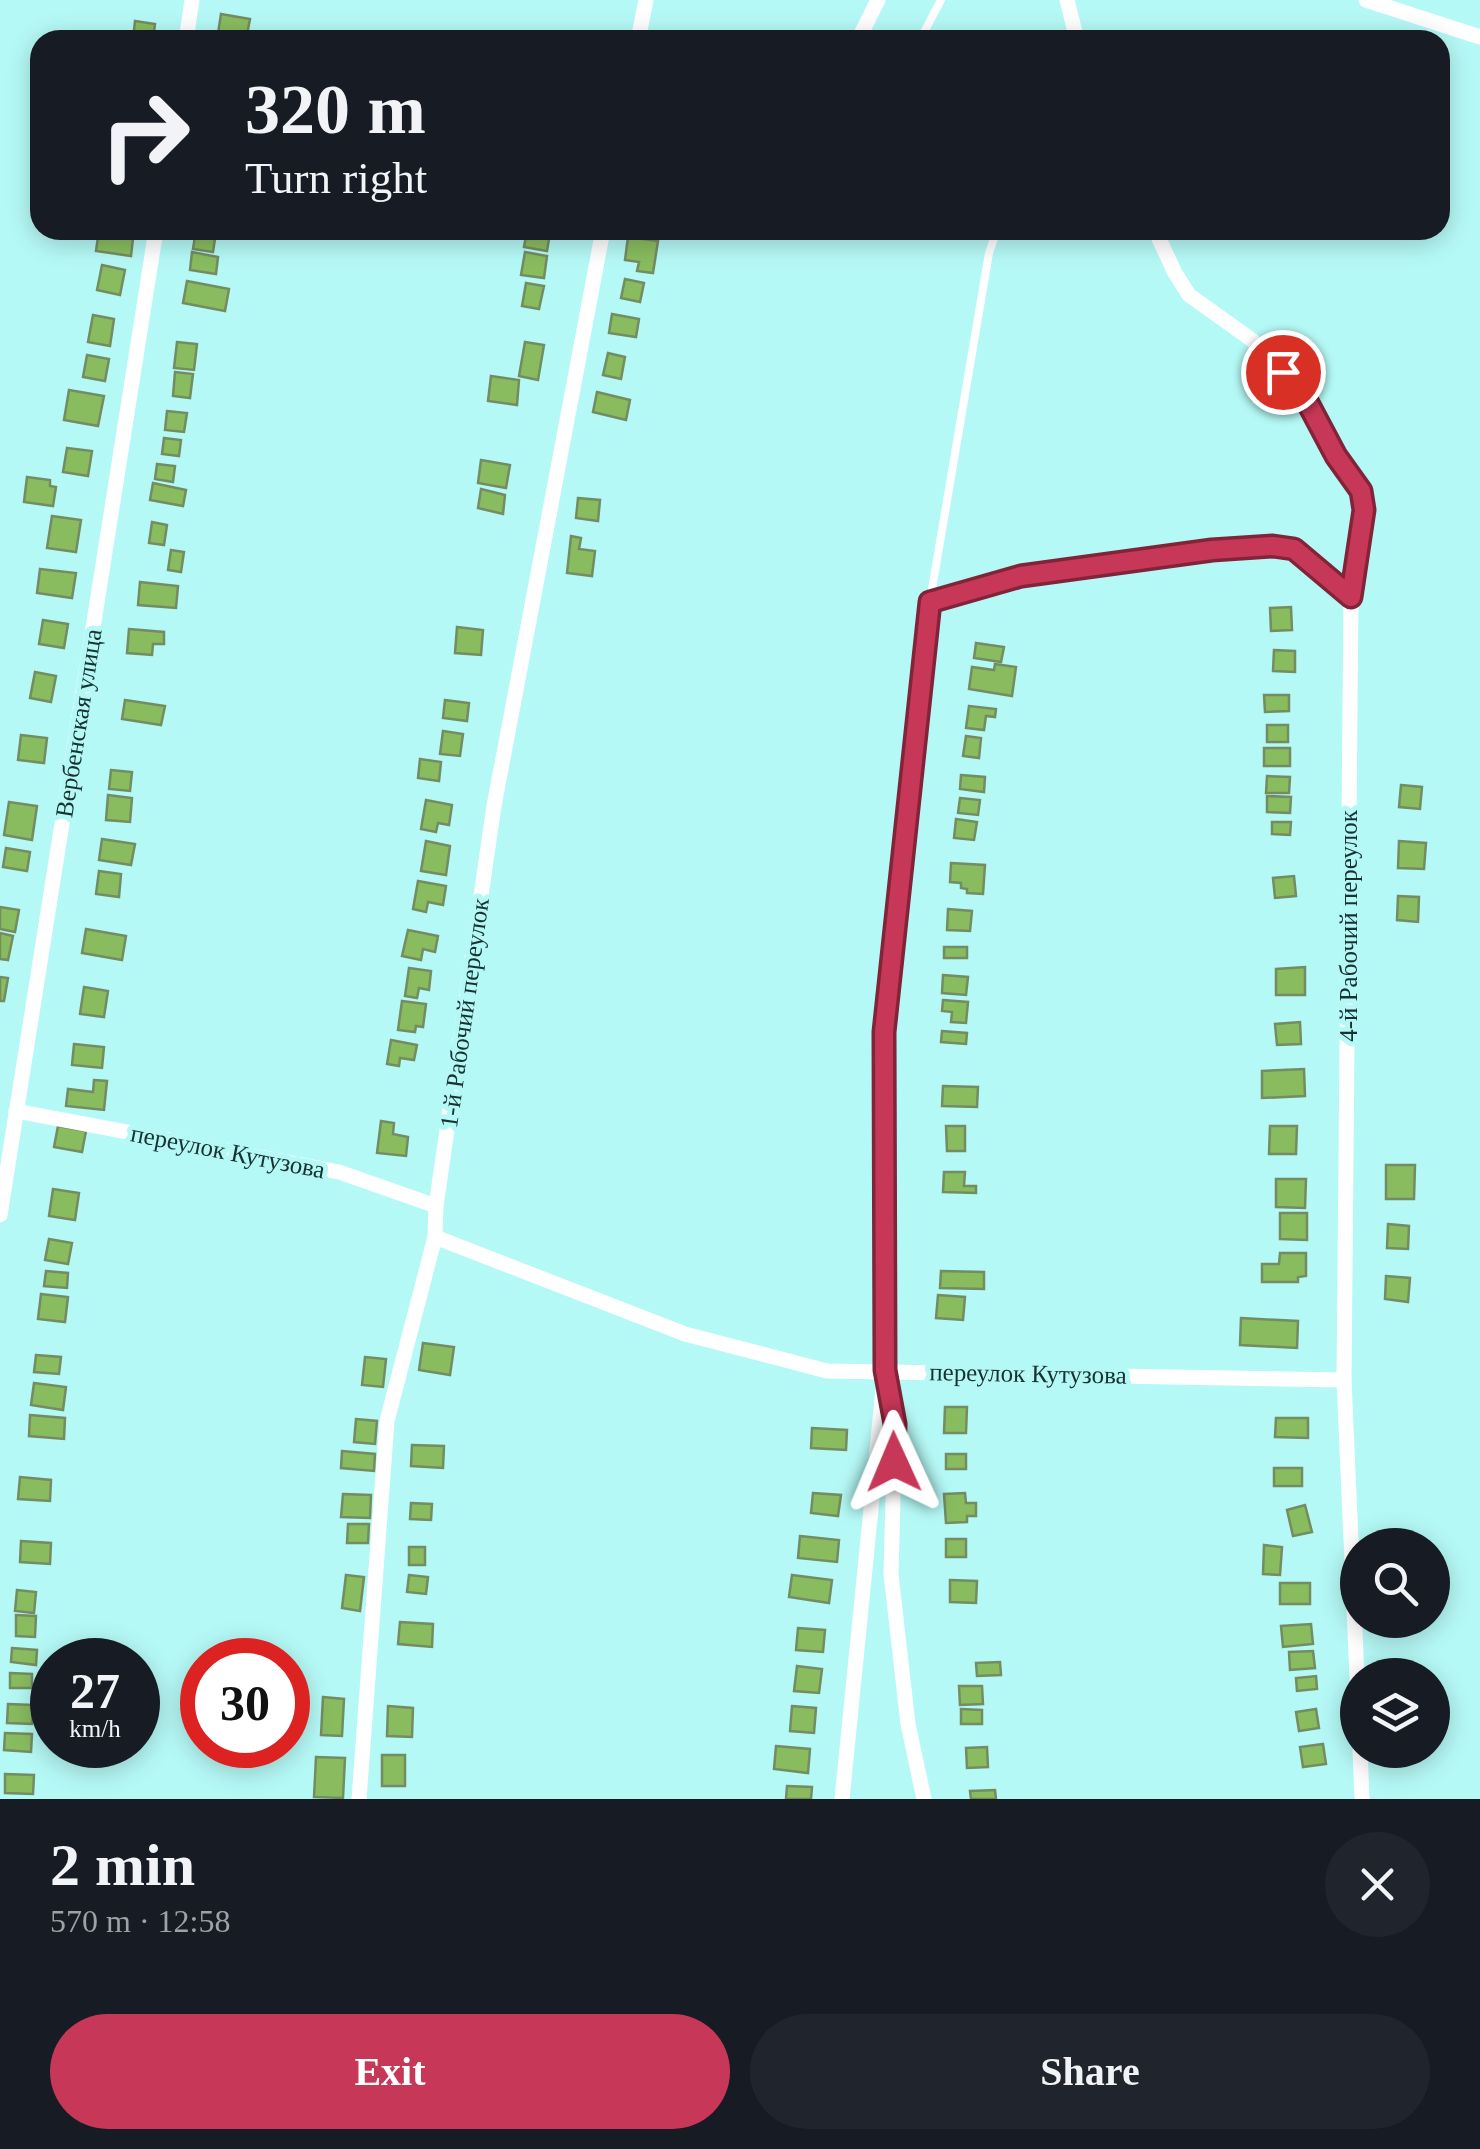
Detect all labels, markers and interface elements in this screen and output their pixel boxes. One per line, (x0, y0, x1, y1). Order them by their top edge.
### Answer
icon: right (80, 70, 210, 200)
text: 320 m (245, 71, 426, 148)
text: Turn right (245, 153, 427, 203)
pin (1241, 330, 1326, 415)
icon: arrive (1256, 345, 1311, 400)
street label: Вербенская улица (50, 627, 107, 819)
street label: 4-й Рабочий переулок (1335, 809, 1362, 1042)
street label: 1-й Рабочий переулок (435, 896, 494, 1130)
street label: переулок Кутузова (128, 1119, 327, 1184)
street label: переулок Кутузова (929, 1358, 1127, 1389)
position arrow (842, 1410, 946, 1514)
map controls (1340, 1528, 1450, 1768)
button: search (1340, 1528, 1450, 1638)
speed limit sign: 30 (180, 1638, 310, 1768)
button: layers (1340, 1658, 1450, 1768)
text: 27 (70, 1663, 120, 1719)
text: km/h (69, 1715, 121, 1742)
text: 2 min (50, 1832, 195, 1898)
button: close (1325, 1832, 1430, 1937)
text: 570 m · 12:58 (50, 1903, 230, 1939)
button: Exit (50, 2014, 730, 2129)
button: Share (750, 2014, 1430, 2129)

